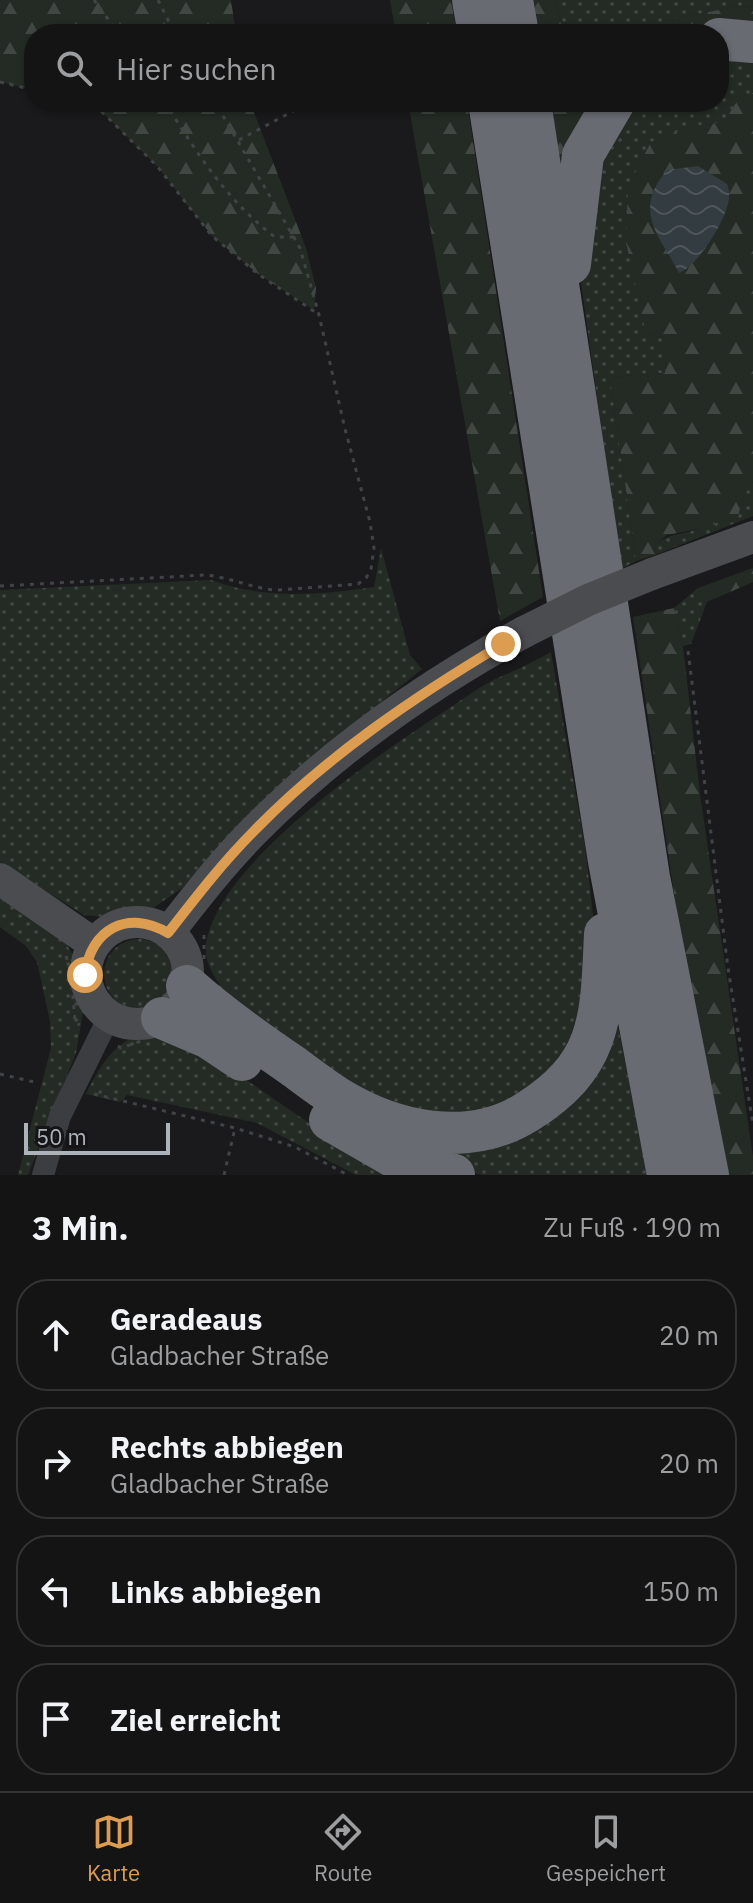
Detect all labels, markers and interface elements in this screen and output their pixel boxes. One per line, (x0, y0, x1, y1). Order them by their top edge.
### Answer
search box (24, 24, 729, 112)
icon: search (52, 46, 96, 90)
text: Hier suchen (116, 49, 277, 88)
route end (485, 626, 521, 662)
route start (67, 957, 103, 993)
scale bar (24, 1119, 170, 1155)
text: 50 m (36, 1122, 87, 1151)
text: 3 Min. (32, 1205, 129, 1249)
text: Zu Fuß · 190 m (543, 1210, 721, 1244)
text: Geradeaus (110, 1299, 262, 1338)
icon: ahead (34, 1313, 78, 1357)
text: 20 m (659, 1318, 719, 1352)
text: Gladbacher Straße (110, 1338, 329, 1372)
text: Rechts abbiegen (110, 1427, 344, 1466)
icon: right (34, 1441, 78, 1485)
text: 20 m (659, 1446, 719, 1480)
text: Gladbacher Straße (110, 1466, 329, 1500)
icon: left (34, 1569, 78, 1613)
text: Links abbiegen (110, 1572, 322, 1611)
text: 150 m (643, 1574, 719, 1608)
icon: arrive (34, 1697, 78, 1741)
text: Ziel erreicht (110, 1700, 281, 1739)
tab: Karte (87, 1810, 140, 1887)
tab: Route (314, 1810, 372, 1887)
tab: Gespeichert (546, 1810, 666, 1887)

